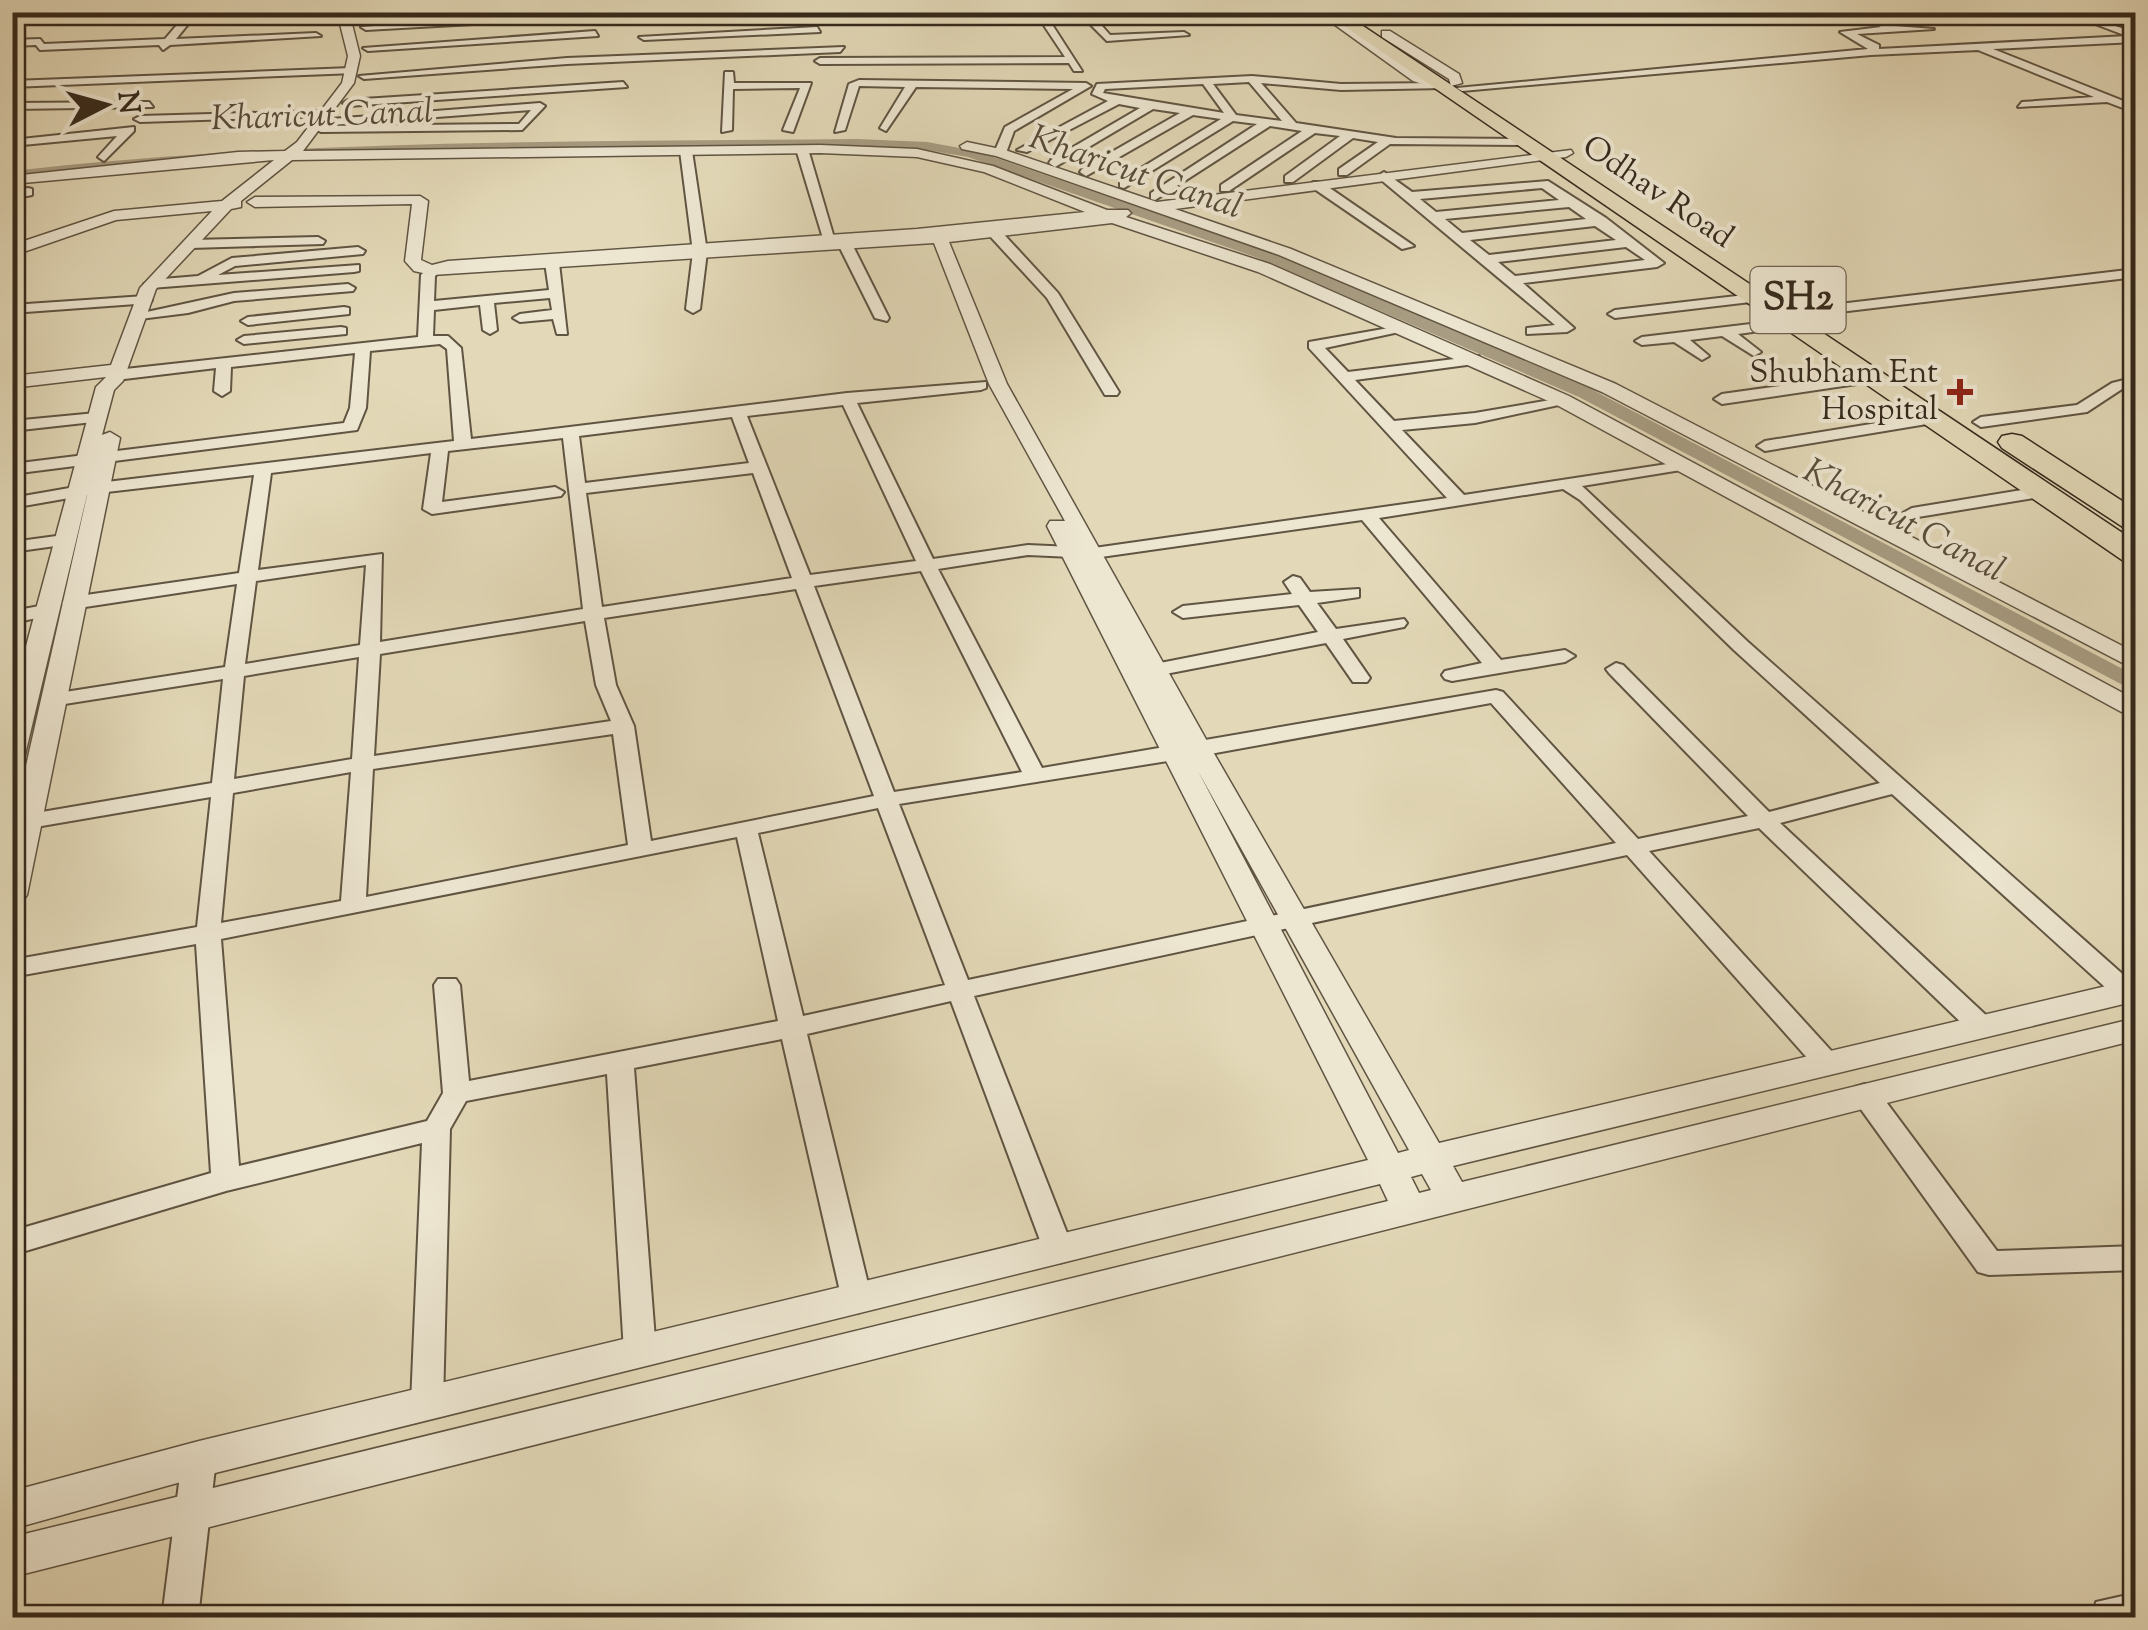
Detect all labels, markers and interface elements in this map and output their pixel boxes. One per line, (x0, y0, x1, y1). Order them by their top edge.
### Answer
north arrow (55, 55, 155, 155)
water label: Kharicut Canal (210, 88, 434, 146)
text: N (106, 89, 148, 116)
water label: Kharicut Canal (1022, 114, 1248, 234)
street label: Odhav Road (1572, 125, 1742, 261)
road number: SH2 (1750, 267, 1846, 333)
place label: Shubham Ent Hospital (1749, 351, 1938, 434)
marker: Shubham Ent Hospital (1947, 379, 1973, 405)
water label: Kharicut Canal (1793, 447, 2013, 597)

